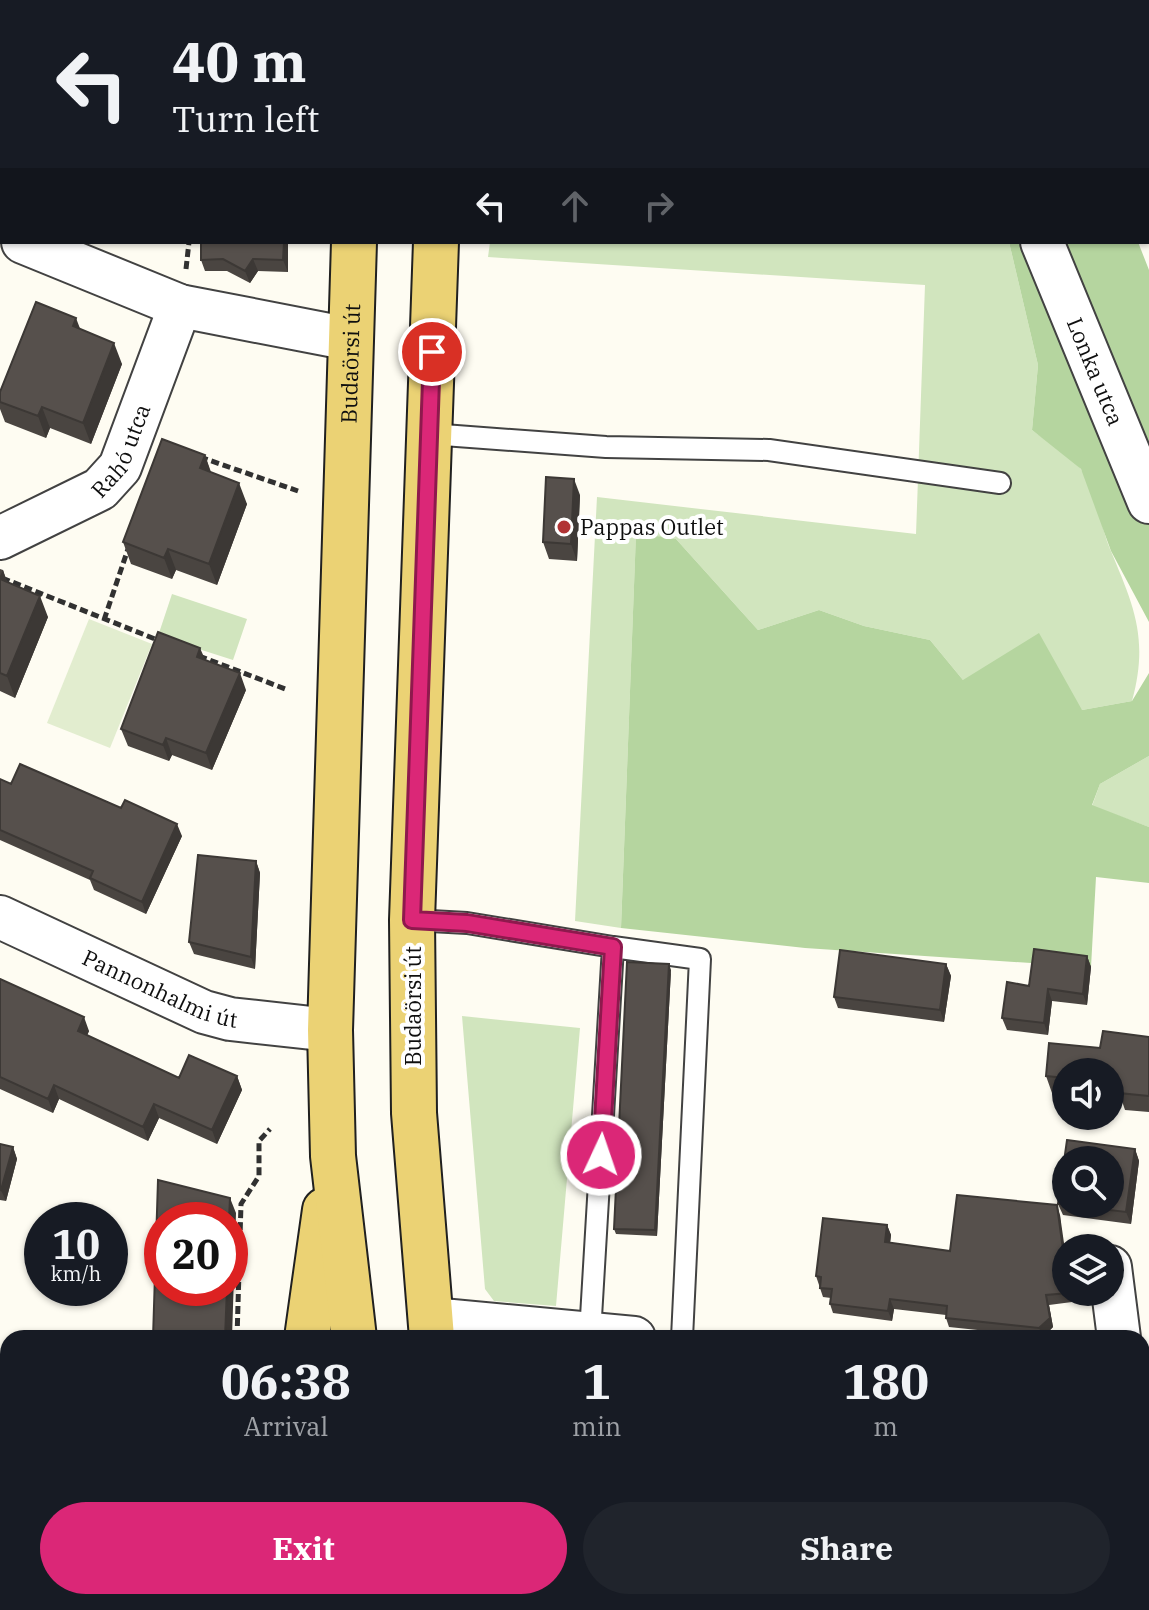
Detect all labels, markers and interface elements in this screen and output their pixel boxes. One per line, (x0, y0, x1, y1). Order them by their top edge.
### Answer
text: 40 m (172, 25, 307, 97)
icon: left (40, 32, 144, 136)
text: Turn left (172, 95, 319, 142)
icon: left (469, 184, 513, 228)
icon: ahead (553, 184, 597, 228)
icon: right (637, 184, 681, 228)
street label: Budaörsi út (333, 303, 366, 424)
street label: Lonka utca (1061, 313, 1131, 430)
pin (398, 318, 466, 386)
icon: arrive (410, 330, 454, 374)
street label: Rahó utca (84, 400, 156, 503)
place label: Pappas Outlet (580, 512, 724, 541)
marker: Pappas Outlet (555, 518, 573, 536)
street label: Pannonhalmi út (78, 942, 239, 1034)
street label: Budaörsi út (398, 946, 427, 1066)
map controls (1052, 1058, 1124, 1306)
button: sound (1052, 1058, 1124, 1130)
position arrow (559, 1113, 643, 1197)
button: search (1052, 1146, 1124, 1218)
speed limit sign: 20 (144, 1202, 248, 1306)
text: 10 (52, 1218, 100, 1270)
button: layers (1052, 1234, 1124, 1306)
text: km/h (51, 1260, 101, 1287)
text: 06:38 (221, 1350, 351, 1412)
text: 1 (582, 1350, 611, 1412)
text: 180 (843, 1350, 929, 1412)
text: Arrival (244, 1409, 328, 1443)
text: min (572, 1409, 621, 1443)
text: m (873, 1409, 898, 1443)
button: Exit (40, 1502, 567, 1594)
button: Share (583, 1502, 1110, 1594)

